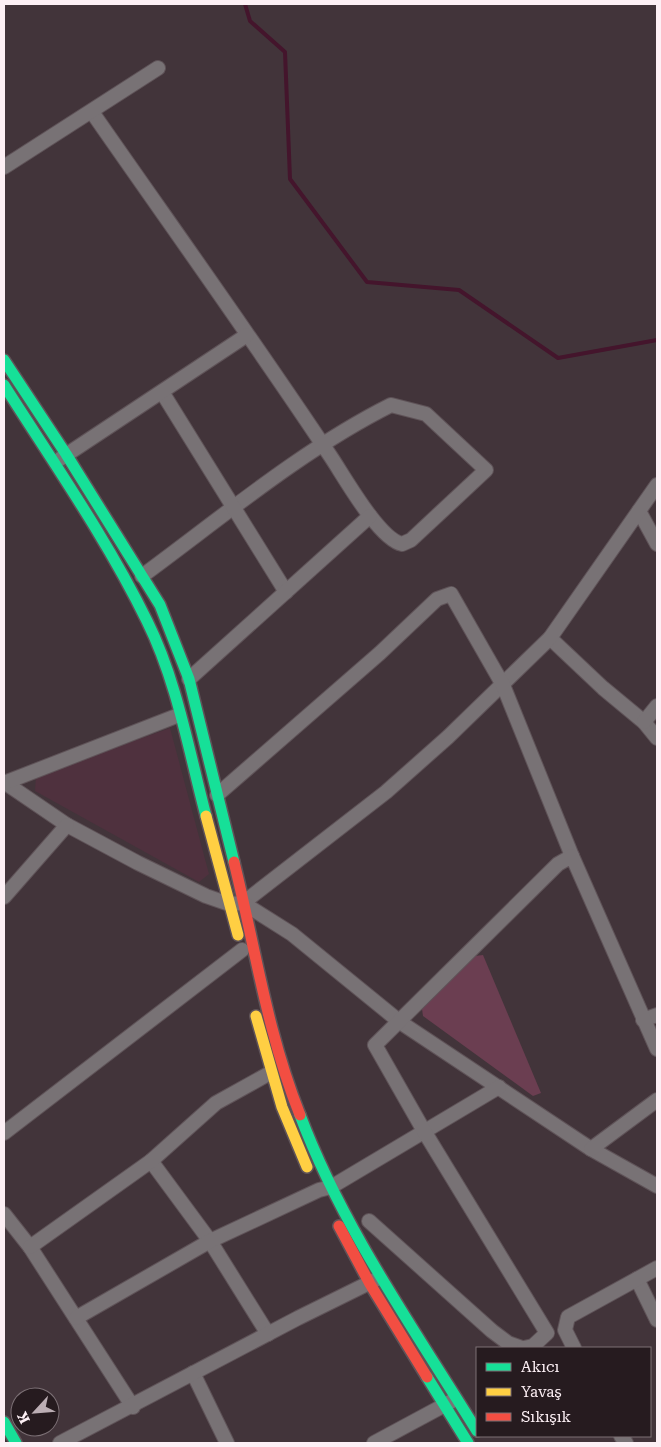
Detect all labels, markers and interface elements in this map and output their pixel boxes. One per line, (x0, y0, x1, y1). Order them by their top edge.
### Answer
legend (476, 1347, 651, 1437)
text: Akıcı (521, 1358, 559, 1376)
text: Yavaş (521, 1383, 562, 1401)
north arrow (10, 1387, 60, 1437)
text: Sıkışık (521, 1408, 571, 1426)
text: K (14, 1409, 33, 1426)

